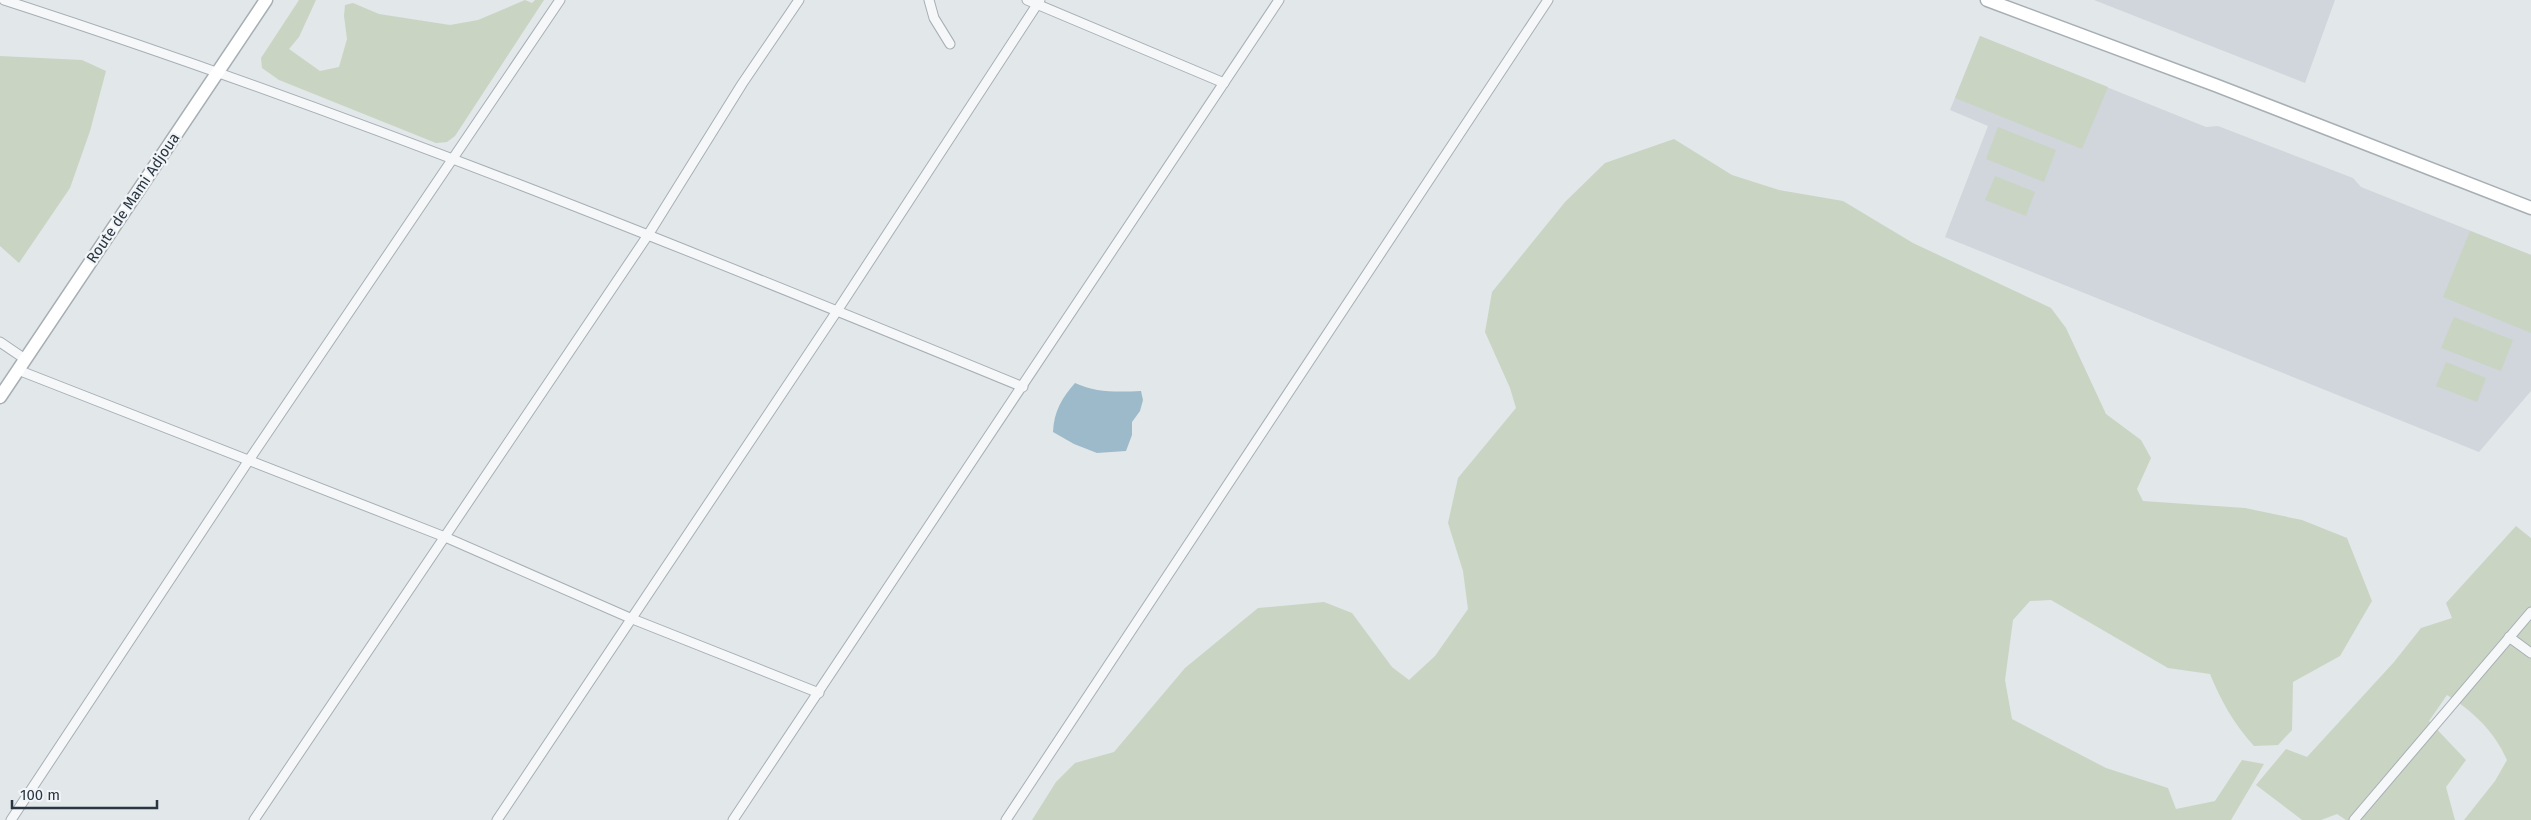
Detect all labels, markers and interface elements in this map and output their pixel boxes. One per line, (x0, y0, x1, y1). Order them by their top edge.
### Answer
street label: Route de Mami Adjoua (83, 130, 183, 266)
scale bar (12, 778, 158, 810)
text: 100 m (20, 786, 60, 804)

